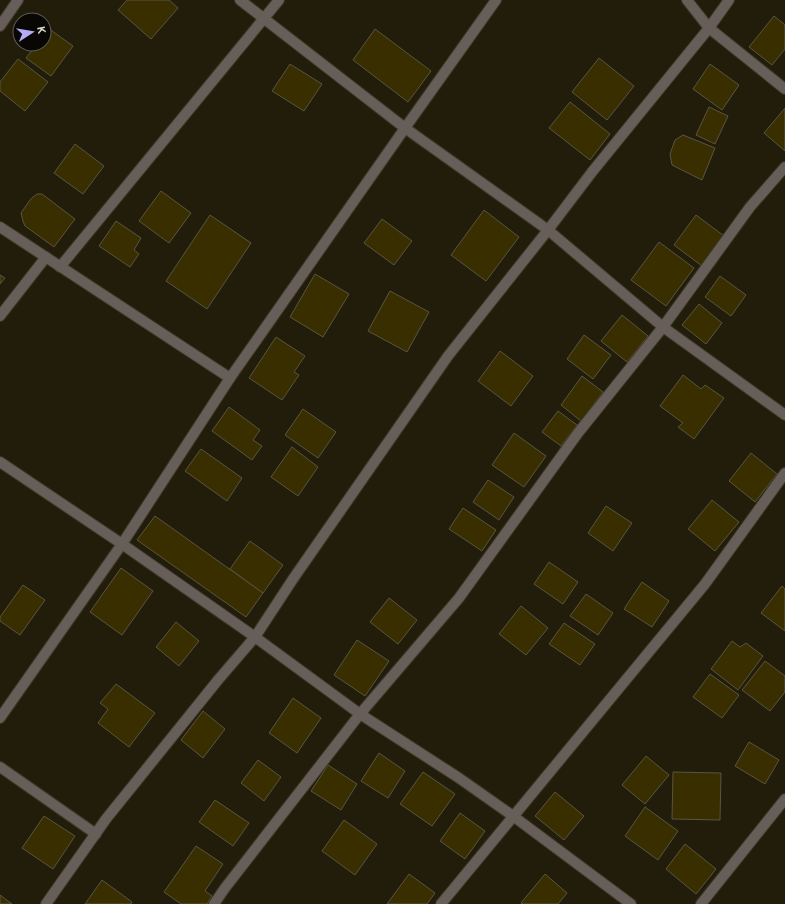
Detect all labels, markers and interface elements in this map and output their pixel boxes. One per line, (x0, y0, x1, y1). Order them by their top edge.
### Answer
north arrow (12, 12, 52, 52)
text: K (34, 25, 49, 36)

